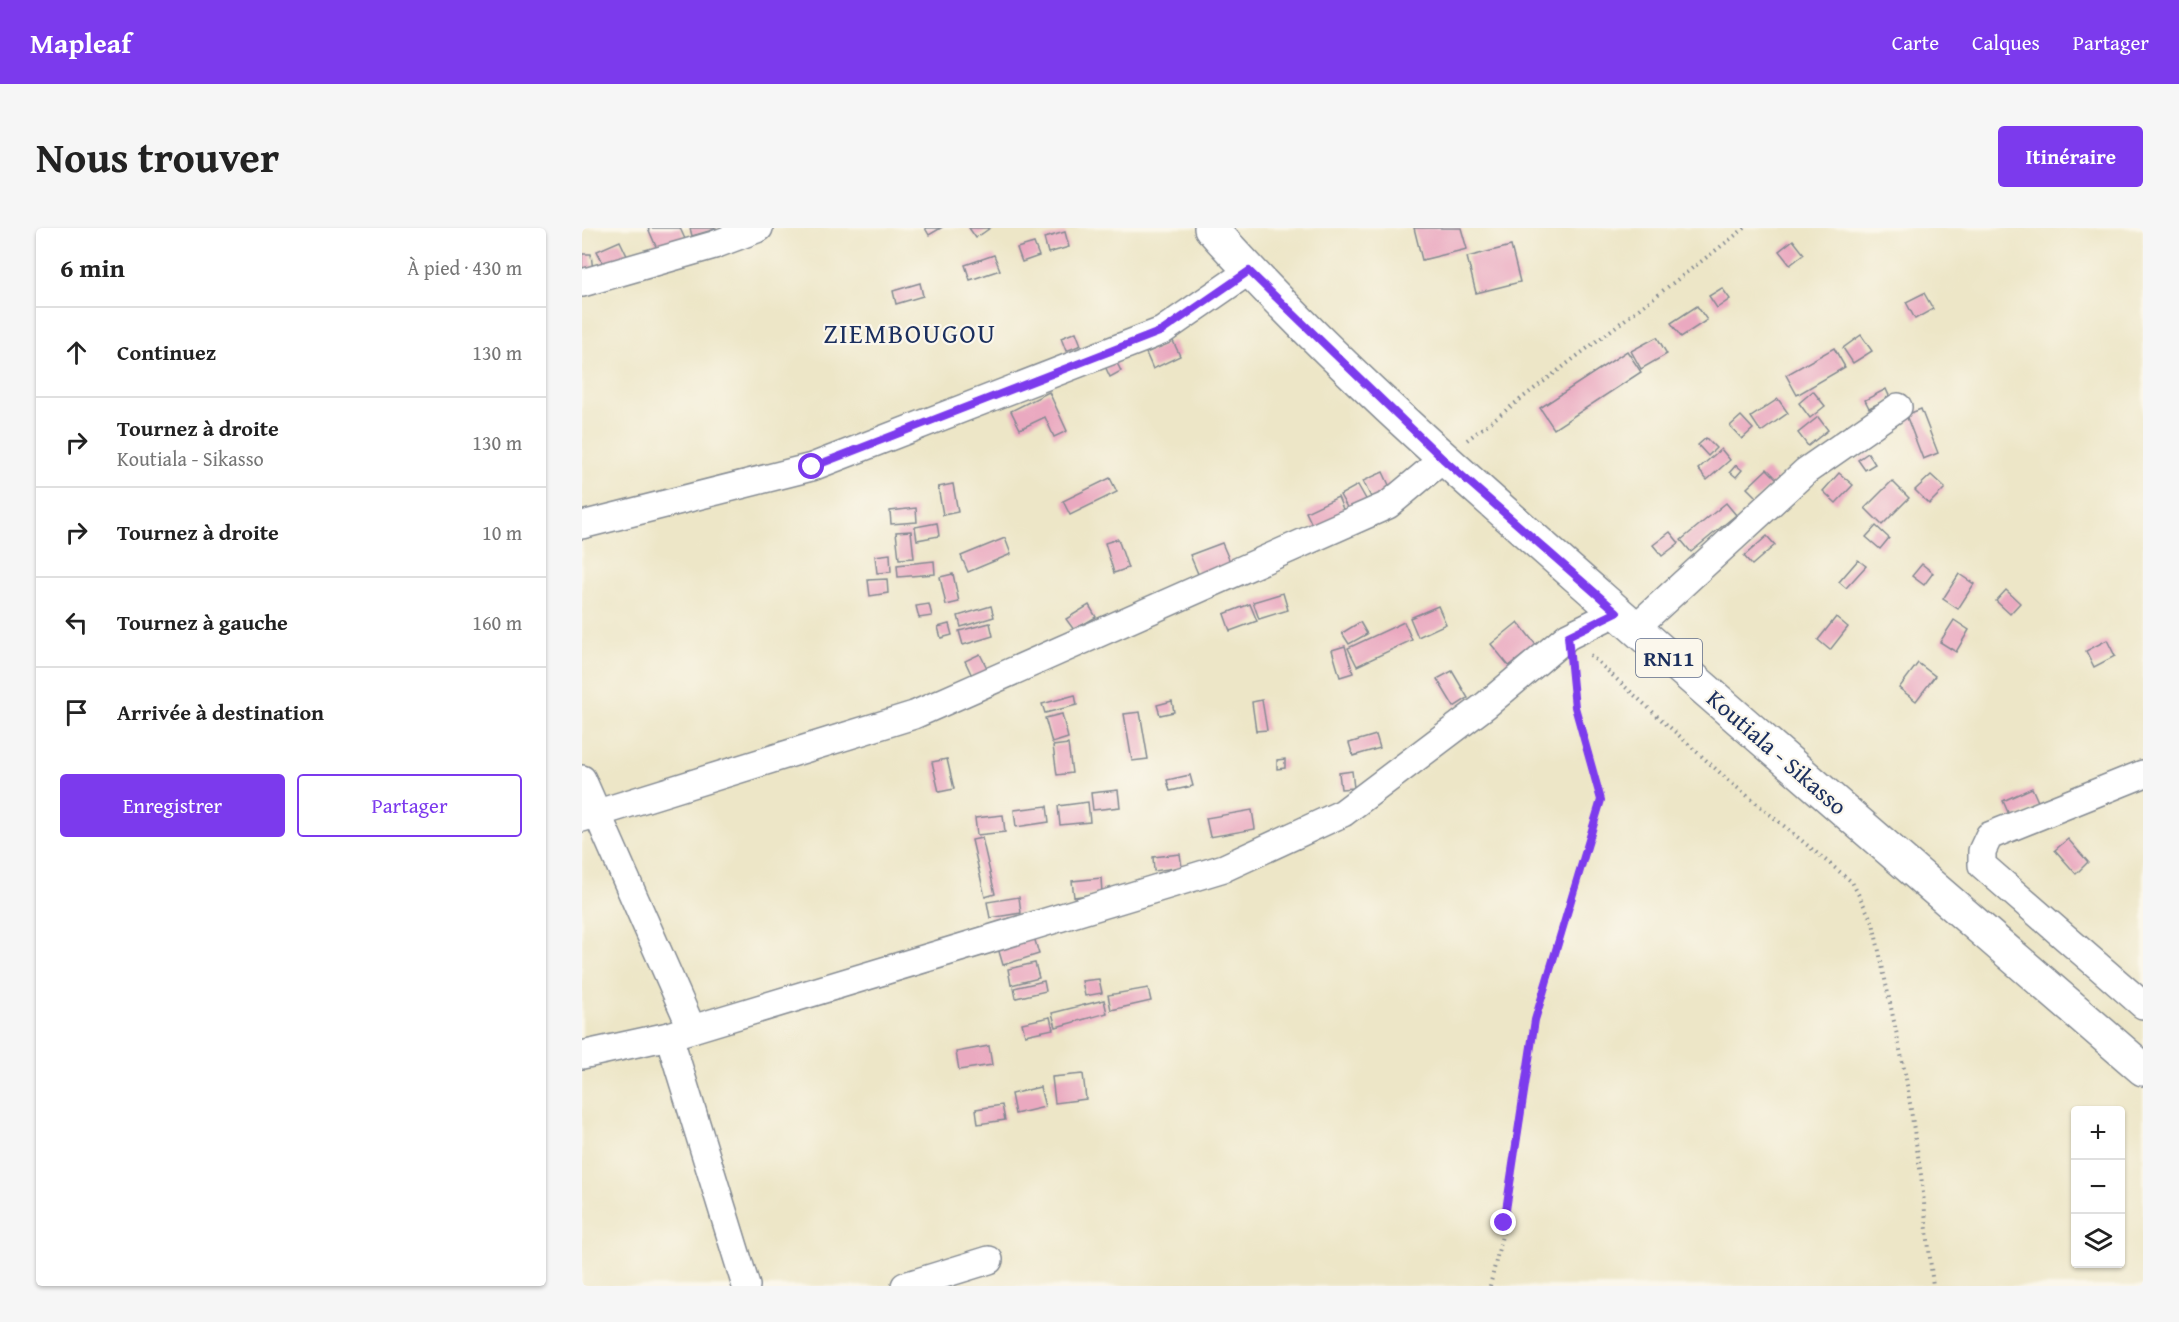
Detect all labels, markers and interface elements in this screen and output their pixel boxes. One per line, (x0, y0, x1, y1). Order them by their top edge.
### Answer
text: Mapleaf (30, 22, 131, 63)
text: Carte (1892, 27, 1939, 58)
text: Calques (1972, 27, 2040, 58)
text: Partager (2073, 27, 2149, 58)
text: Nous trouver (36, 126, 279, 187)
button: Itinéraire (1998, 126, 2143, 187)
text: 6 min (60, 248, 125, 287)
text: À pied · 430 m (407, 253, 522, 282)
district label: ZIEMBOUGOU (823, 313, 997, 353)
icon: ahead (60, 336, 93, 369)
text: Continuez (117, 336, 216, 368)
text: 130 m (472, 338, 522, 367)
text: Tournez à droite (117, 412, 279, 444)
icon: right (60, 426, 93, 459)
text: 130 m (472, 428, 522, 457)
text: Koutiala - Sikasso (117, 444, 264, 473)
route start (798, 453, 824, 479)
icon: right (60, 516, 93, 549)
text: Tournez à droite (117, 516, 279, 548)
text: 10 m (482, 518, 522, 547)
icon: left (60, 606, 93, 639)
text: Tournez à gauche (117, 606, 288, 638)
text: 160 m (472, 608, 522, 637)
road number: RN11 (1636, 639, 1702, 677)
street label: Koutiala - Sikasso (1699, 681, 1855, 823)
icon: arrive (60, 696, 93, 729)
text: Arrivée à destination (117, 696, 324, 728)
button: Enregistrer (60, 774, 285, 837)
button: Partager (297, 774, 522, 837)
map controls (2071, 1106, 2125, 1268)
button: + (2071, 1106, 2125, 1160)
button: − (2071, 1160, 2125, 1214)
route end (1490, 1209, 1516, 1235)
button: layers (2071, 1214, 2125, 1268)

